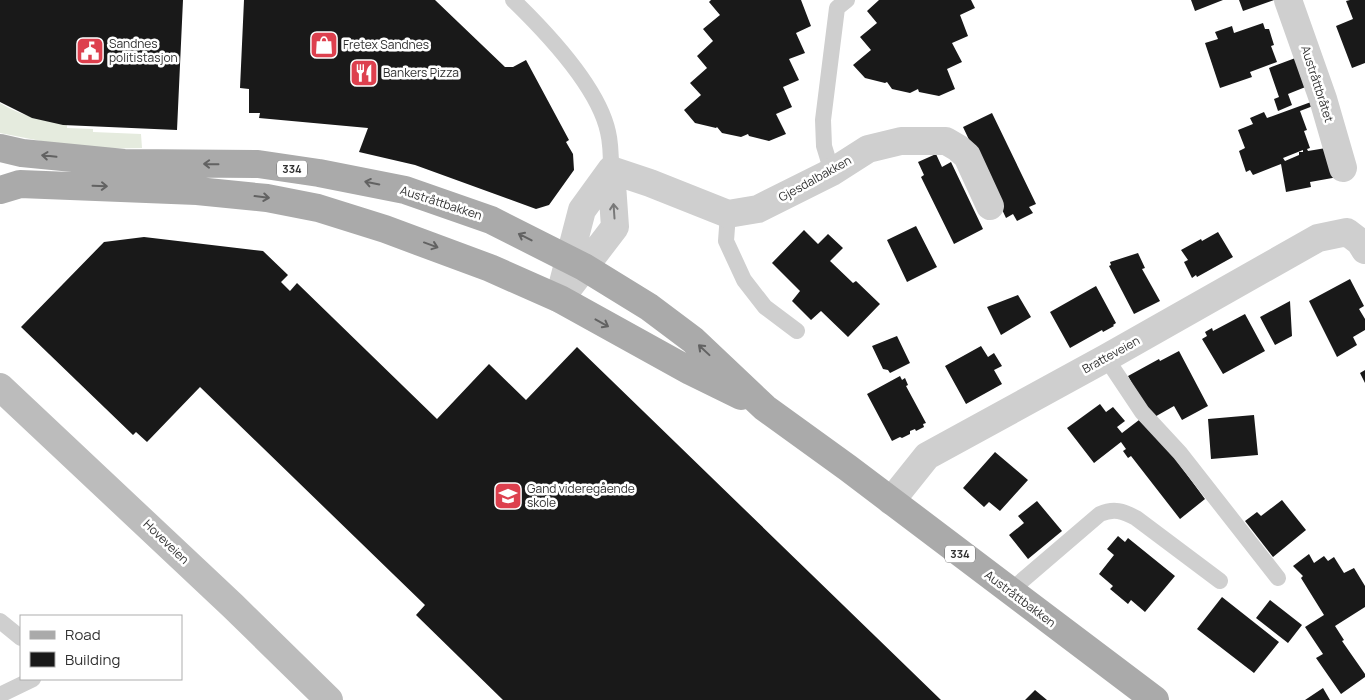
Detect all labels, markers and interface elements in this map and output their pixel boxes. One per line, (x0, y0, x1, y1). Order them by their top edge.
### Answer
shop icon: Fretex Sandnes (309, 30, 339, 60)
place label: Sandnes politistasjon (109, 35, 178, 66)
public building icon: Sandnes politistasjon (75, 36, 105, 66)
place label: Fretex Sandnes (343, 36, 429, 53)
street label: Austråttbråtet (1297, 43, 1338, 125)
restaurant icon: Bankers Pizza (349, 58, 379, 88)
place label: Bankers Pizza (383, 64, 459, 81)
one-way arrow (41, 151, 57, 161)
street label: Gjesdalbakken (775, 152, 854, 206)
one-way arrow (204, 159, 220, 169)
road number: 334 (277, 160, 307, 178)
one-way arrow (365, 178, 381, 188)
street label: Austråttbakken (398, 181, 484, 224)
one-way arrow (92, 182, 108, 191)
one-way arrow (254, 192, 270, 202)
one-way arrow (609, 203, 618, 219)
one-way arrow (518, 232, 533, 241)
one-way arrow (423, 241, 438, 250)
one-way arrow (595, 318, 609, 328)
street label: Bratteveien (1079, 332, 1143, 377)
one-way arrow (698, 344, 711, 356)
place label: Gand videregående skole (527, 480, 635, 511)
school or university icon: Gand videregående skole (493, 481, 523, 511)
street label: Hoveveien (140, 516, 193, 568)
road number: 334 (945, 546, 975, 562)
street label: Austråttbakken (981, 566, 1059, 631)
legend (20, 615, 182, 680)
text: Road (65, 624, 101, 645)
text: Building (65, 649, 120, 670)

